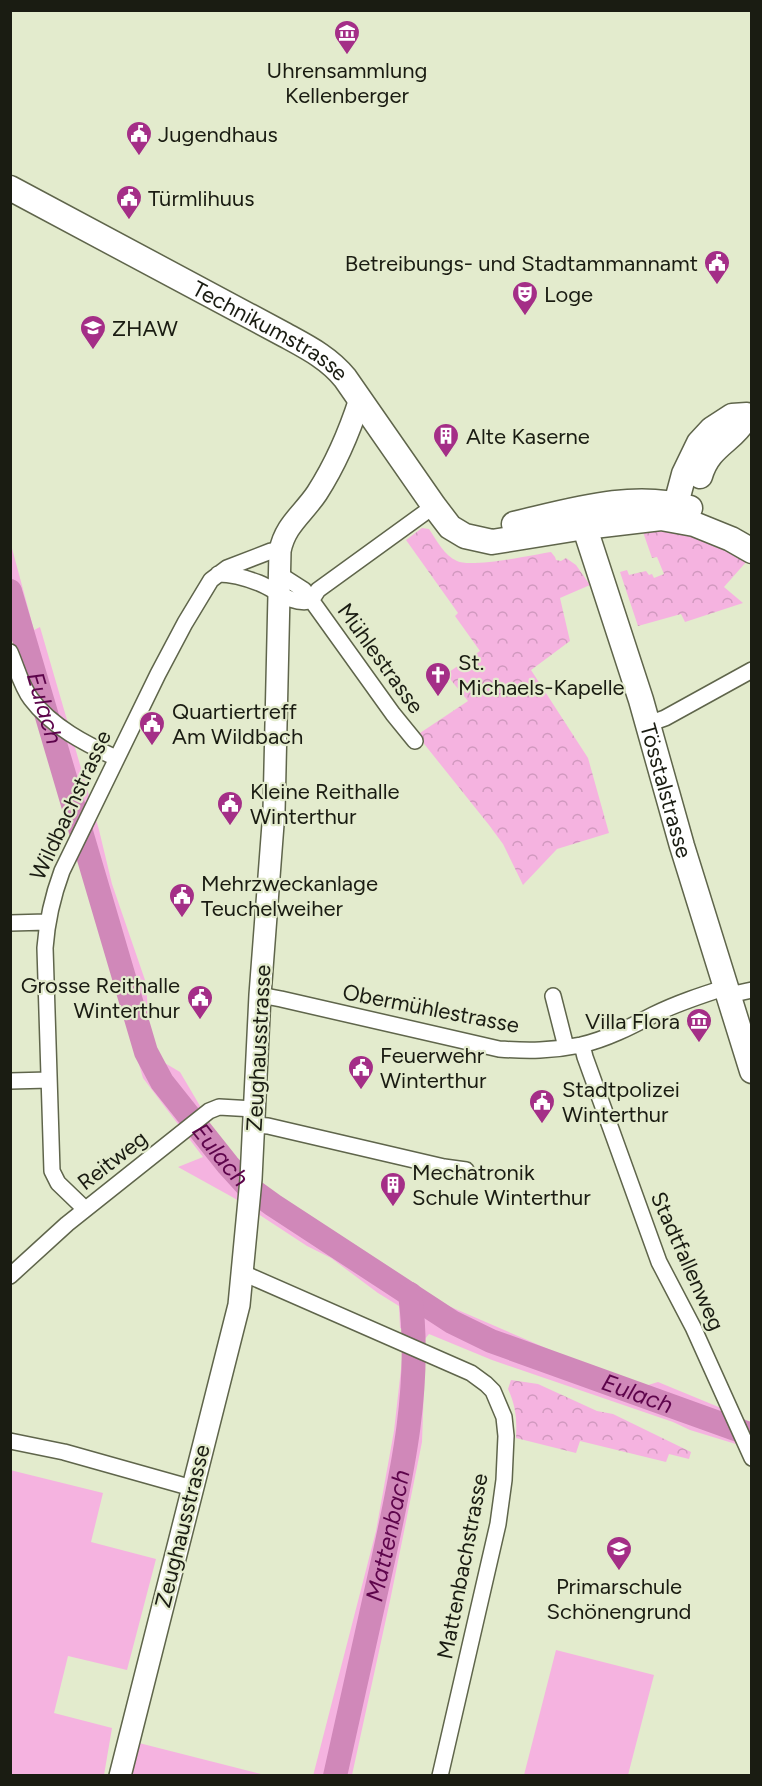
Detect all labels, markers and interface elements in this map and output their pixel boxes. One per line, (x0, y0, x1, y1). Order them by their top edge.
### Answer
museum icon: Uhrensammlung Kellenberger (332, 18, 362, 56)
place label: Uhrensammlung Kellenberger (267, 57, 427, 109)
public building icon: Jugendhaus (124, 119, 154, 157)
place label: Jugendhaus (158, 121, 278, 148)
public building icon: Türmlihuus (114, 183, 144, 221)
place label: Türmlihuus (148, 185, 255, 212)
public building icon: Betreibungs- und Stadtammannamt (702, 248, 732, 286)
place label: Betreibungs- und Stadtammannamt (345, 250, 698, 277)
street label: Technikumstrasse (188, 275, 354, 386)
theatre icon: Loge (510, 279, 540, 317)
place label: Loge (544, 281, 593, 308)
school or university icon: ZHAW (78, 313, 108, 351)
place label: ZHAW (112, 315, 178, 342)
building icon: Alte Kaserne (431, 421, 461, 459)
place label: Alte Kaserne (466, 423, 590, 450)
street label: Mühlestrasse (332, 598, 430, 719)
place label: St. Michaels-Kapelle (458, 649, 625, 701)
church icon: St. Michaels-Kapelle (423, 660, 453, 698)
water label: Eulach (21, 669, 69, 747)
place label: Quartiertreff Am Wildbach (172, 698, 303, 750)
public building icon: Quartiertreff Am Wildbach (137, 709, 167, 747)
street label: Tösstalstrasse (634, 721, 698, 861)
street label: Wildbachstrasse (24, 726, 117, 884)
place label: Kleine Reithalle Winterthur (250, 778, 400, 830)
public building icon: Kleine Reithalle Winterthur (215, 789, 245, 827)
place label: Mehrzweckanlage Teuchelweiher (201, 870, 378, 922)
public building icon: Mehrzweckanlage Teuchelweiher (167, 881, 197, 919)
street label: Zeughausstrasse (241, 964, 276, 1132)
place label: Grosse Reithalle Winterthur (21, 972, 181, 1024)
street label: Obermühlestrasse (340, 978, 521, 1039)
public building icon: Grosse Reithalle Winterthur (185, 983, 215, 1021)
museum icon: Villa Flora (684, 1006, 714, 1044)
place label: Villa Flora (585, 1008, 680, 1035)
place label: Feuerwehr Winterthur (380, 1042, 487, 1094)
public building icon: Feuerwehr Winterthur (346, 1053, 376, 1091)
place label: Stadtpolizei Winterthur (562, 1076, 680, 1128)
public building icon: Stadtpolizei Winterthur (527, 1087, 557, 1125)
water label: Eulach (186, 1117, 255, 1192)
street label: Reitweg (72, 1125, 153, 1196)
place label: Mechatronik Schule Winterthur (412, 1159, 591, 1211)
building icon: Mechatronik Schule Winterthur (378, 1170, 408, 1208)
street label: Stadtfallenweg (645, 1188, 730, 1335)
water label: Eulach (598, 1367, 677, 1419)
street label: Zeughausstrasse (149, 1442, 216, 1610)
water label: Mattenbach (359, 1467, 416, 1604)
street label: Mattenbachstrasse (431, 1471, 494, 1661)
school or university icon: Primarschule Schönengrund (604, 1534, 634, 1572)
place label: Primarschule Schönengrund (547, 1573, 691, 1625)

